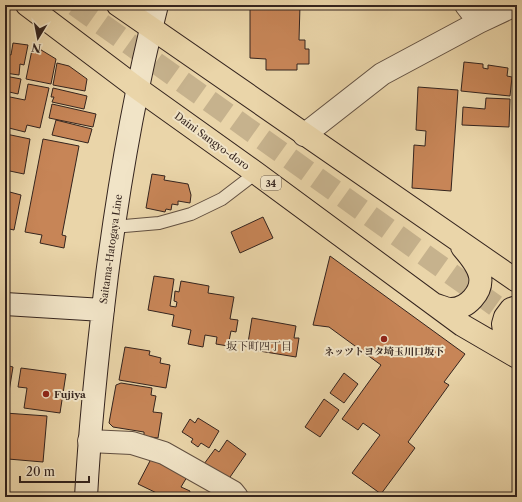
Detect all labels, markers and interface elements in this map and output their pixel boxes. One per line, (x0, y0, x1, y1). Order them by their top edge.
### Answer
north arrow (18, 18, 58, 58)
text: N (30, 40, 42, 56)
street label: Daini Sangyo-doro (172, 109, 252, 173)
road number: 34 (261, 176, 281, 190)
street label: Saitama-Hatogaya Line (97, 193, 125, 305)
marker: ネッツトヨタ埼玉川口坂下 (379, 334, 389, 344)
district label: 坂下町四丁目 (226, 339, 292, 353)
place label: ネッツトヨタ埼玉川口坂下 (324, 345, 444, 358)
place label: Fujiya (54, 388, 86, 401)
marker: Fujiya (41, 389, 51, 399)
scale bar (20, 458, 89, 484)
text: 20 m (26, 464, 55, 479)

